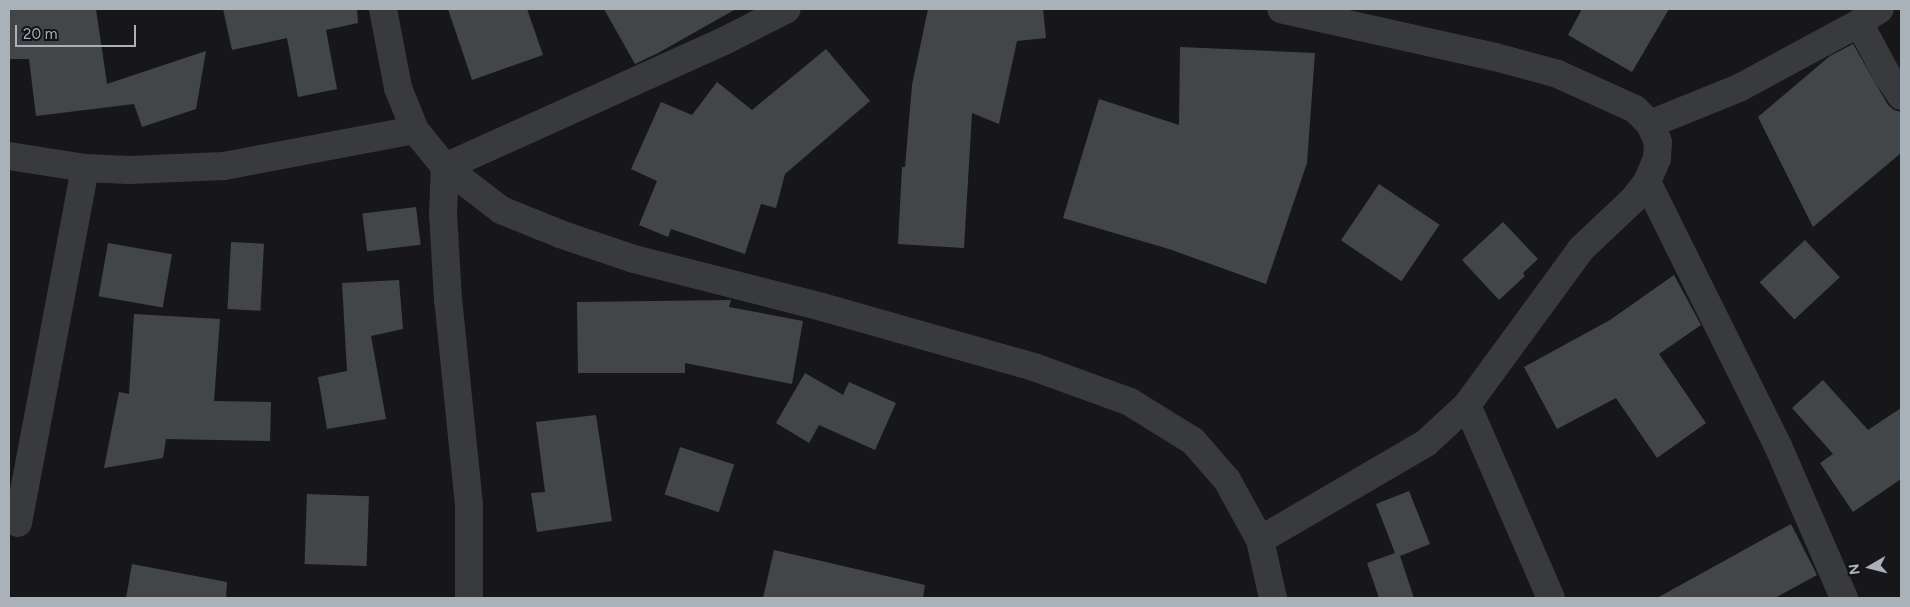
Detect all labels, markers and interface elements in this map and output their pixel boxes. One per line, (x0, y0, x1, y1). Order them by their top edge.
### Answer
scale bar (18, 15, 139, 47)
text: 20 m (23, 25, 57, 43)
north arrow (1845, 542, 1895, 592)
text: N (1845, 563, 1864, 576)

